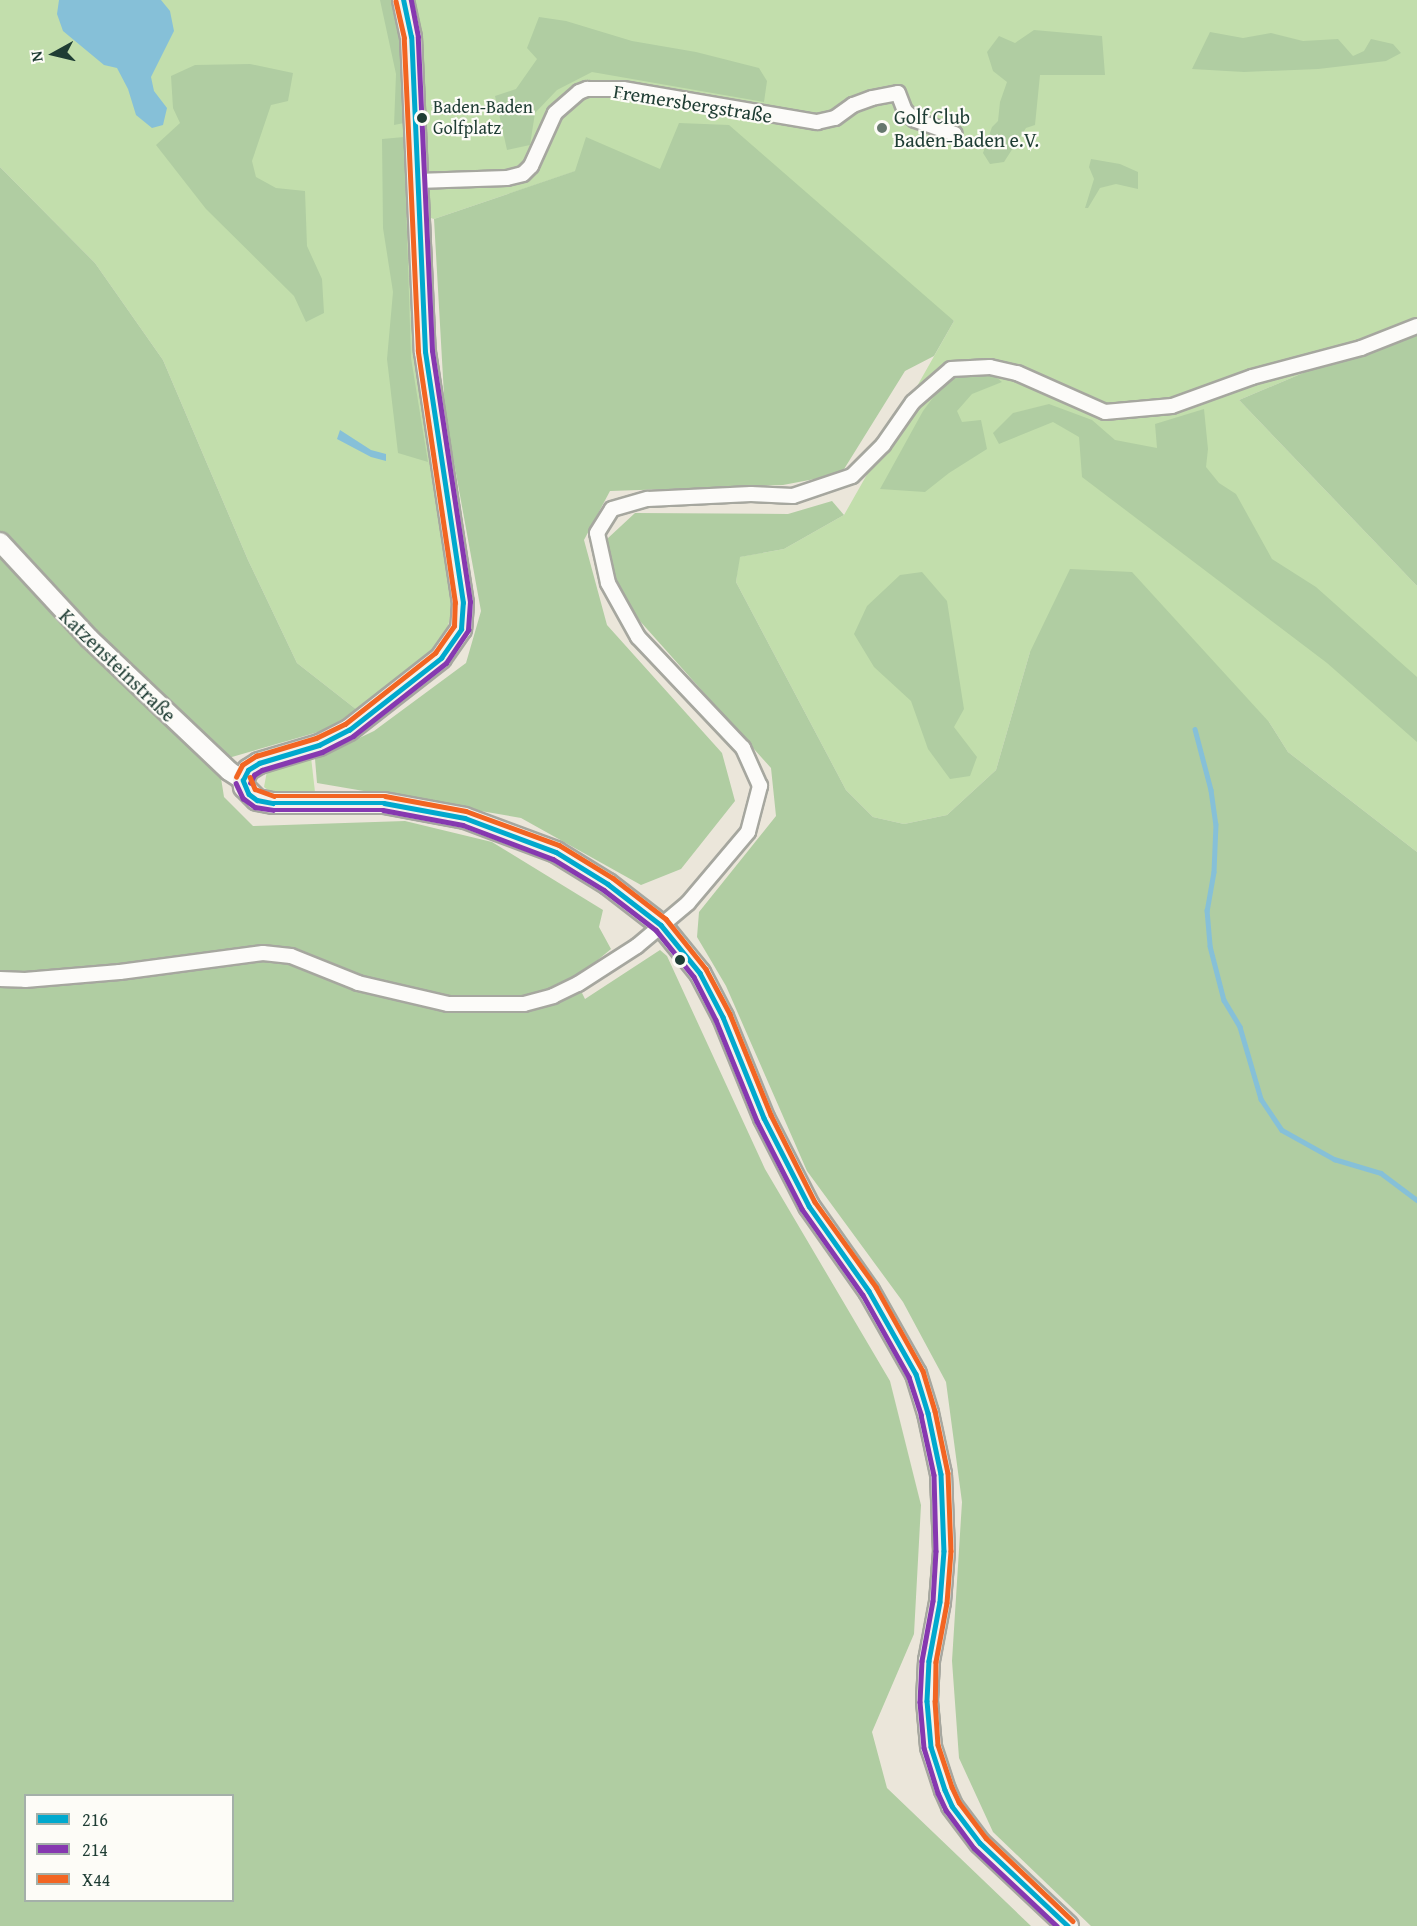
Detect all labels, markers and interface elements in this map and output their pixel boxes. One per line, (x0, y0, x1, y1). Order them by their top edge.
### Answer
north arrow (24, 24, 84, 84)
text: N (24, 50, 49, 63)
street label: Fremersbergstraße (612, 79, 774, 127)
place label: Baden-Baden Golfplatz (433, 97, 533, 140)
place label: Golf Club Baden-Baden e.V. (894, 104, 1039, 151)
marker: Baden-Baden Golfplatz (416, 112, 428, 124)
marker: Golf Club Baden-Baden e.V. (875, 121, 889, 135)
street label: Katzensteinstraße (55, 603, 181, 727)
unlabelled marker (674, 954, 686, 966)
legend (24, 1794, 234, 1902)
text: 216 (82, 1806, 108, 1833)
text: 214 (82, 1836, 108, 1863)
text: X44 (82, 1866, 111, 1893)

